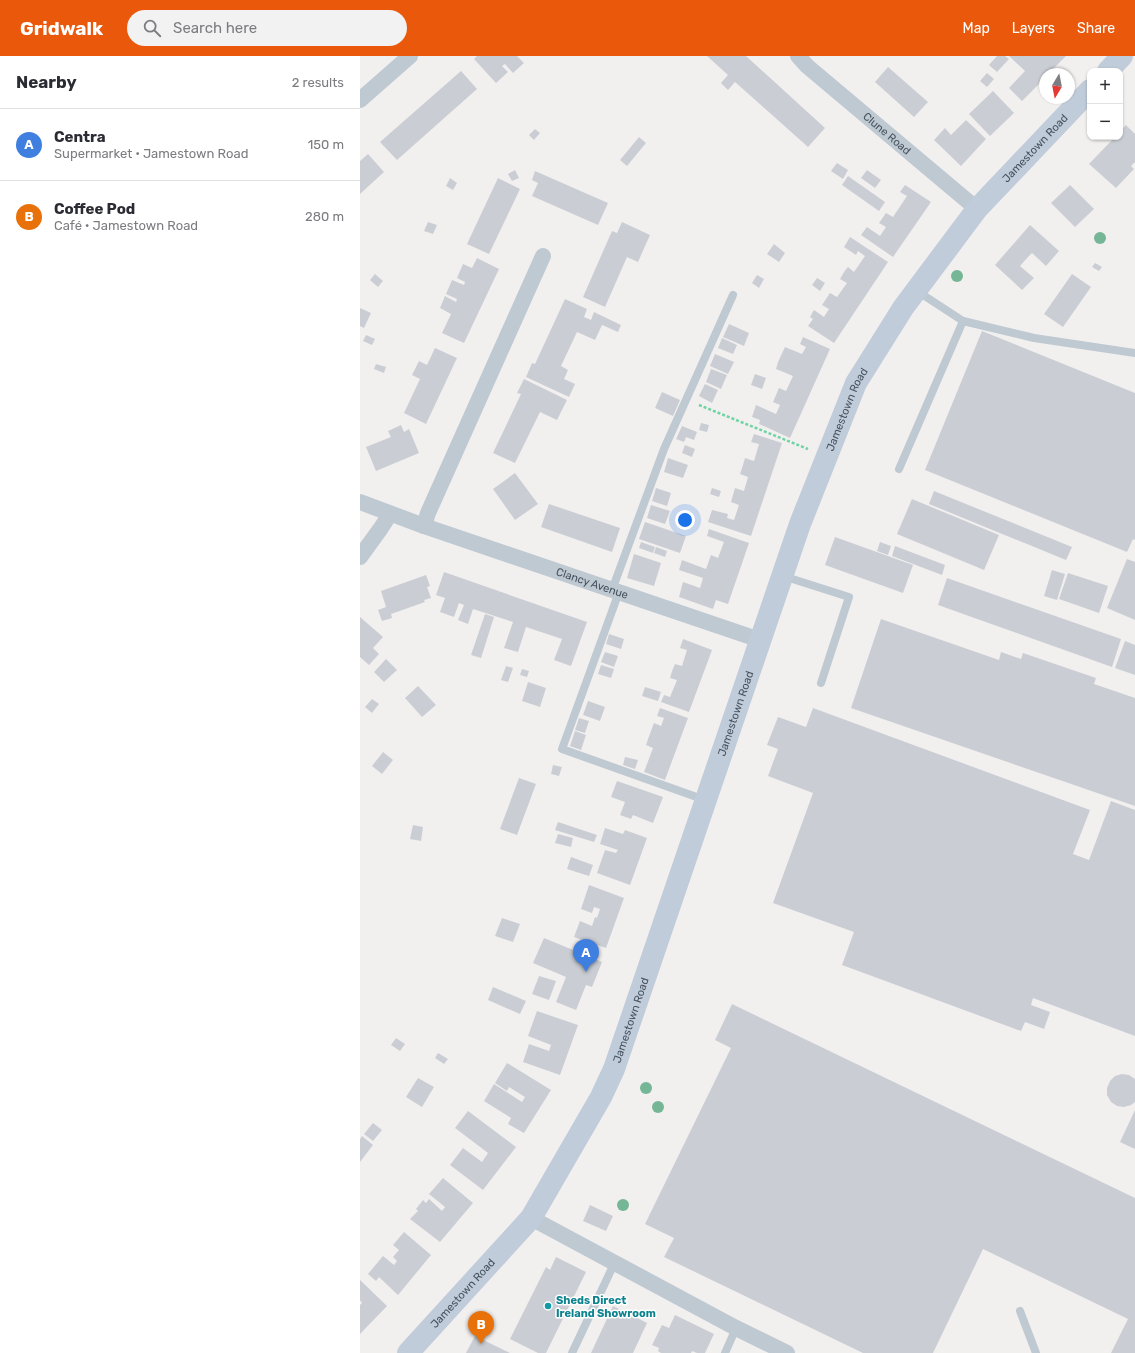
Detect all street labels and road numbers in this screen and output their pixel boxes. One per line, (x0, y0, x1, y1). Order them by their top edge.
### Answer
street label: Clune Road (861, 110, 913, 157)
street label: Jamestown Road (999, 111, 1070, 185)
street label: Jamestown Road (823, 365, 870, 453)
street label: Clancy Avenue (554, 565, 630, 601)
street label: Jamestown Road (715, 669, 756, 758)
street label: Jamestown Road (610, 976, 651, 1064)
street label: Jamestown Road (428, 1256, 497, 1331)

